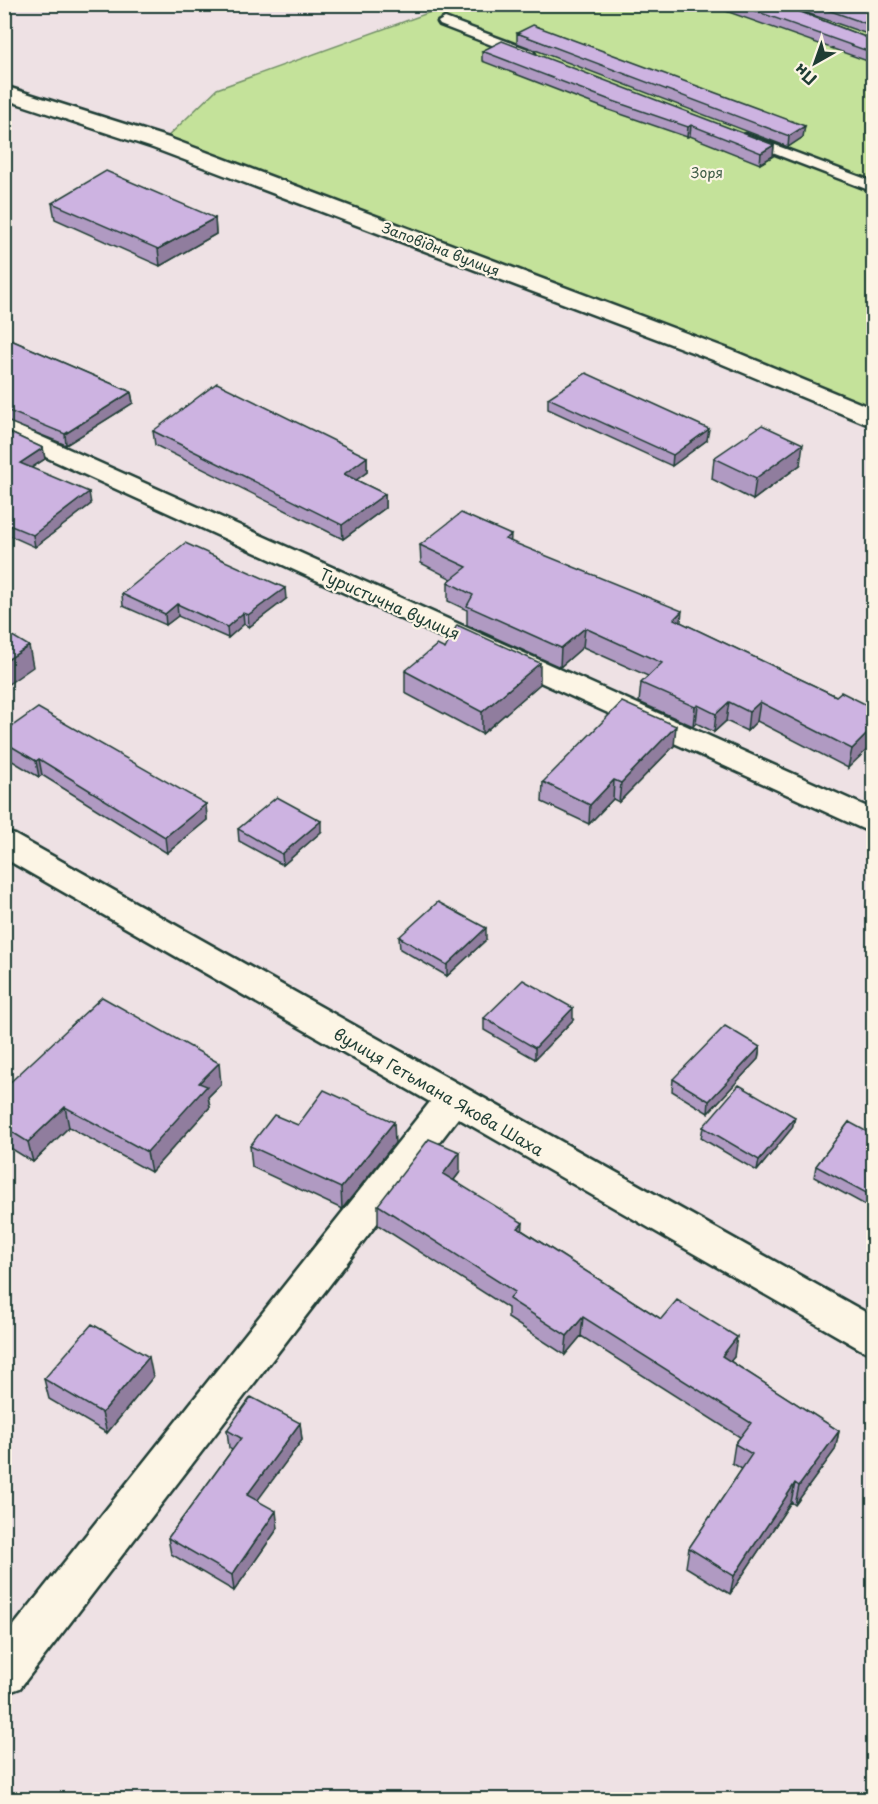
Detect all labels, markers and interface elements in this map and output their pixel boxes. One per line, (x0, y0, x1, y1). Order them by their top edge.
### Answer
north arrow (785, 33, 845, 93)
text: Пн (788, 59, 821, 92)
park label: Зоря (691, 162, 723, 183)
street label: Заповідна вулиця (379, 217, 503, 281)
street label: Туристична вулиця (316, 561, 464, 645)
street label: вулиця Гетьмана Якова Шаха (330, 1021, 548, 1161)

